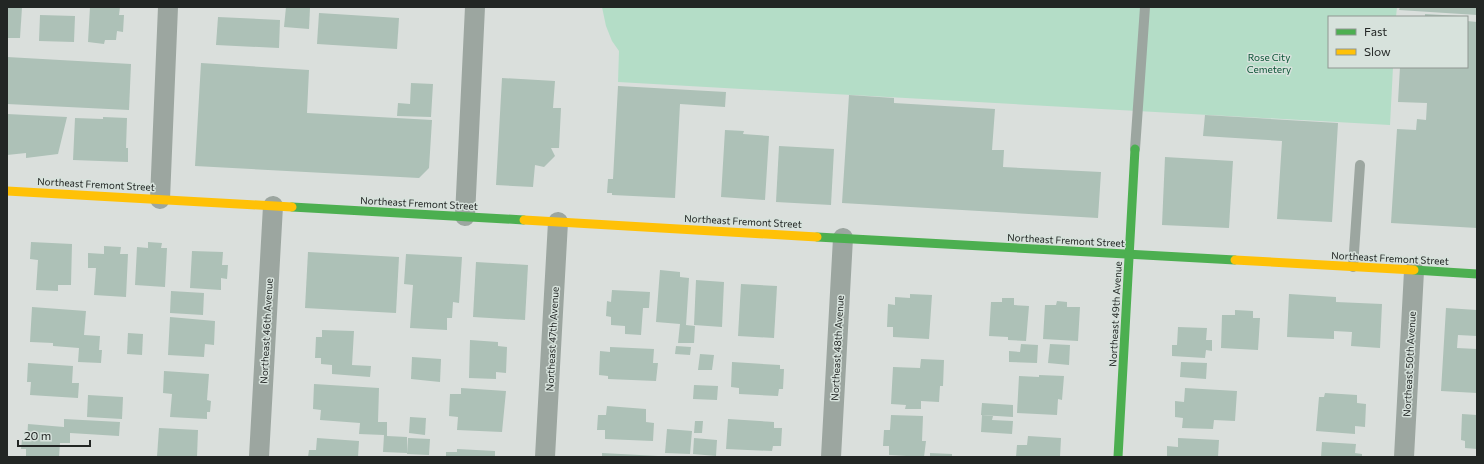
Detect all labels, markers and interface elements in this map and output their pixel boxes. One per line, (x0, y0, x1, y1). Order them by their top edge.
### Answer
legend (1328, 16, 1468, 68)
text: Fast (1364, 24, 1387, 38)
text: Slow (1364, 44, 1391, 58)
park label: Rose City Cemetery (1247, 51, 1291, 75)
street label: Northeast Fremont Street (37, 175, 155, 193)
street label: Northeast Fremont Street (360, 194, 478, 212)
street label: Northeast Fremont Street (684, 212, 802, 230)
street label: Northeast Fremont Street (1007, 231, 1125, 249)
street label: Northeast Fremont Street (1331, 249, 1449, 267)
street label: Northeast 49th Avenue (1106, 261, 1124, 367)
street label: Northeast 46th Avenue (257, 278, 275, 384)
street label: Northeast 47th Avenue (543, 286, 561, 392)
street label: Northeast 48th Avenue (828, 295, 846, 401)
street label: Northeast 50th Avenue (1400, 311, 1418, 417)
scale bar (18, 422, 90, 448)
text: 20 m (24, 428, 51, 442)

